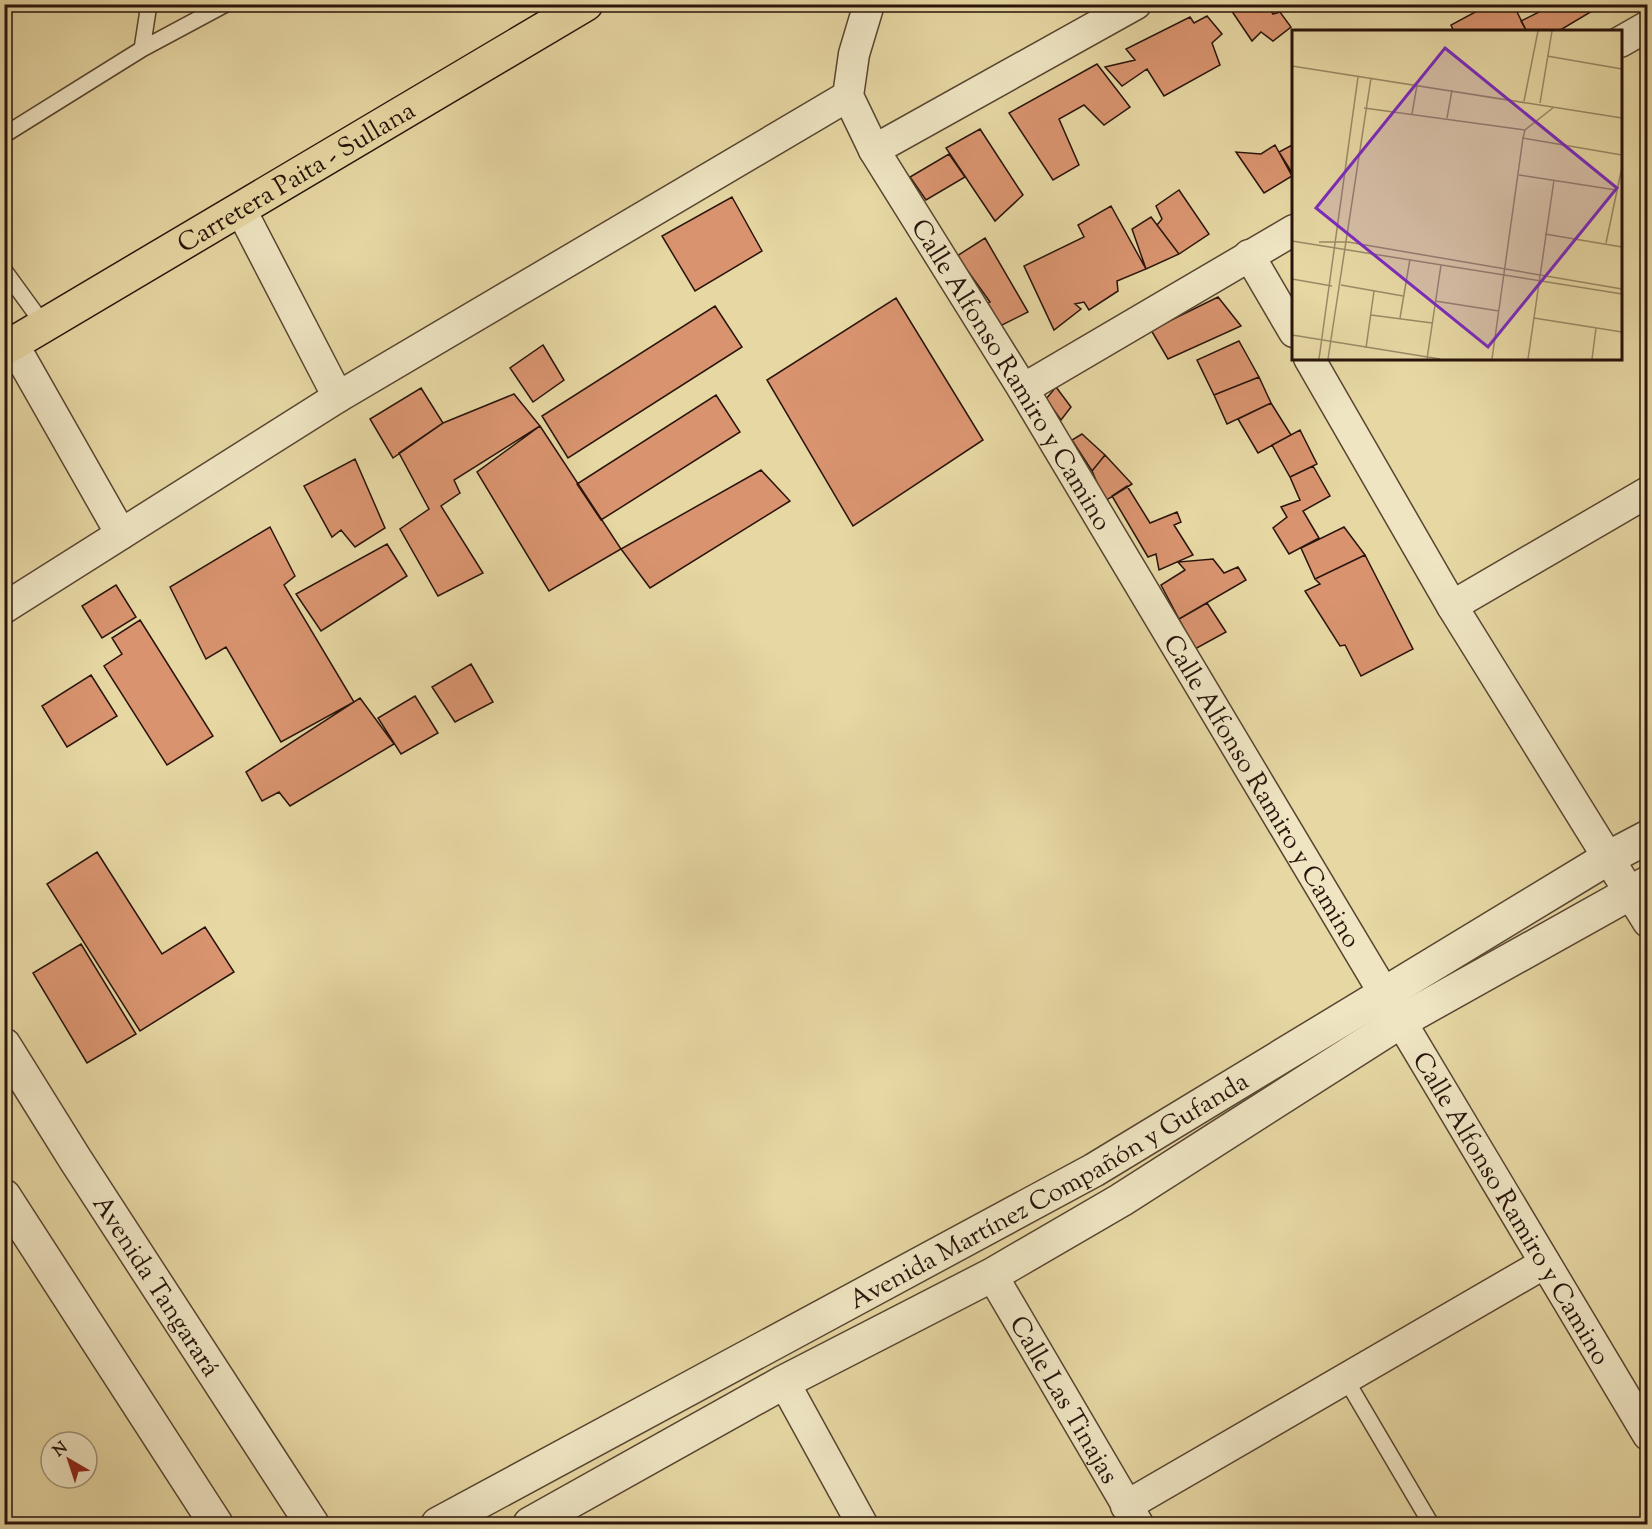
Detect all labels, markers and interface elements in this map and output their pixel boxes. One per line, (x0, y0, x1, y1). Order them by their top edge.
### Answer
inset map (1292, 30, 1622, 360)
street label: Carretera Paita - Sullana (171, 93, 423, 263)
street label: Calle Alfonso Ramiro y Camino (900, 213, 1120, 538)
street label: Calle Alfonso Ramiro y Camino (1153, 628, 1369, 956)
street label: Calle Alfonso Ramiro y Camino (1402, 1045, 1618, 1373)
street label: Avenida Martínez Compañón y Gufanda (843, 1064, 1257, 1320)
street label: Avenida Tangarará (82, 1189, 228, 1385)
street label: Calle Las Tinajas (999, 1310, 1126, 1491)
north arrow (39, 1430, 99, 1490)
text: N (49, 1437, 74, 1463)

